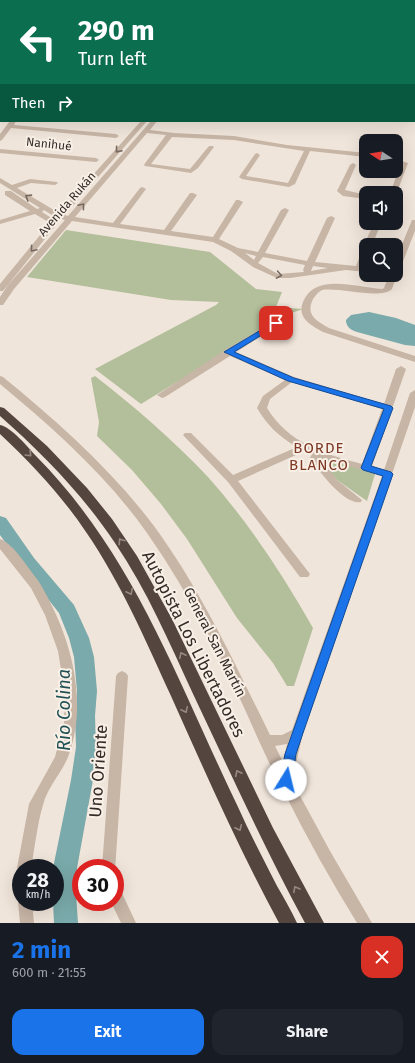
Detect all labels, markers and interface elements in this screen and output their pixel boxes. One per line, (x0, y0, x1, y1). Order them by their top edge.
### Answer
text: 290 m (78, 14, 155, 47)
icon: left (12, 16, 64, 68)
text: Turn left (78, 48, 147, 70)
icon: right (54, 92, 76, 114)
text: Then (12, 94, 46, 112)
north arrow (359, 134, 403, 178)
map controls (359, 134, 403, 282)
street label: Nanihué (26, 135, 72, 153)
one-way arrow (116, 146, 123, 153)
street label: Avenida Rukán (35, 169, 99, 239)
button: sound (359, 186, 403, 230)
one-way arrow (25, 195, 32, 202)
one-way arrow (77, 203, 84, 211)
button: search (359, 238, 403, 282)
one-way arrow (31, 244, 38, 251)
one-way arrow (276, 271, 283, 279)
pin (259, 306, 293, 340)
icon: arrive (265, 312, 287, 334)
district label: BORDE BLANCO (289, 439, 349, 474)
one-way arrow (24, 450, 31, 457)
one-way arrow (118, 538, 125, 545)
street label: Autopista Los Libertadores (137, 548, 250, 741)
street label: General San Martín (180, 585, 250, 700)
one-way arrow (125, 588, 133, 596)
one-way arrow (179, 652, 187, 660)
water label: Río Colina (53, 669, 75, 751)
one-way arrow (180, 706, 188, 714)
street label: Uno Oriente (85, 724, 112, 818)
position arrow (265, 759, 307, 801)
one-way arrow (235, 769, 243, 777)
one-way arrow (234, 824, 242, 832)
speed limit sign: 30 (72, 859, 124, 911)
text: 28 (27, 868, 49, 892)
one-way arrow (294, 886, 301, 893)
text: km/h (26, 889, 50, 901)
text: 2 min (12, 936, 71, 964)
button: close (361, 936, 403, 978)
text: 600 m · 21:55 (12, 965, 86, 980)
button: Exit (12, 1009, 204, 1055)
button: Share (212, 1009, 403, 1055)

